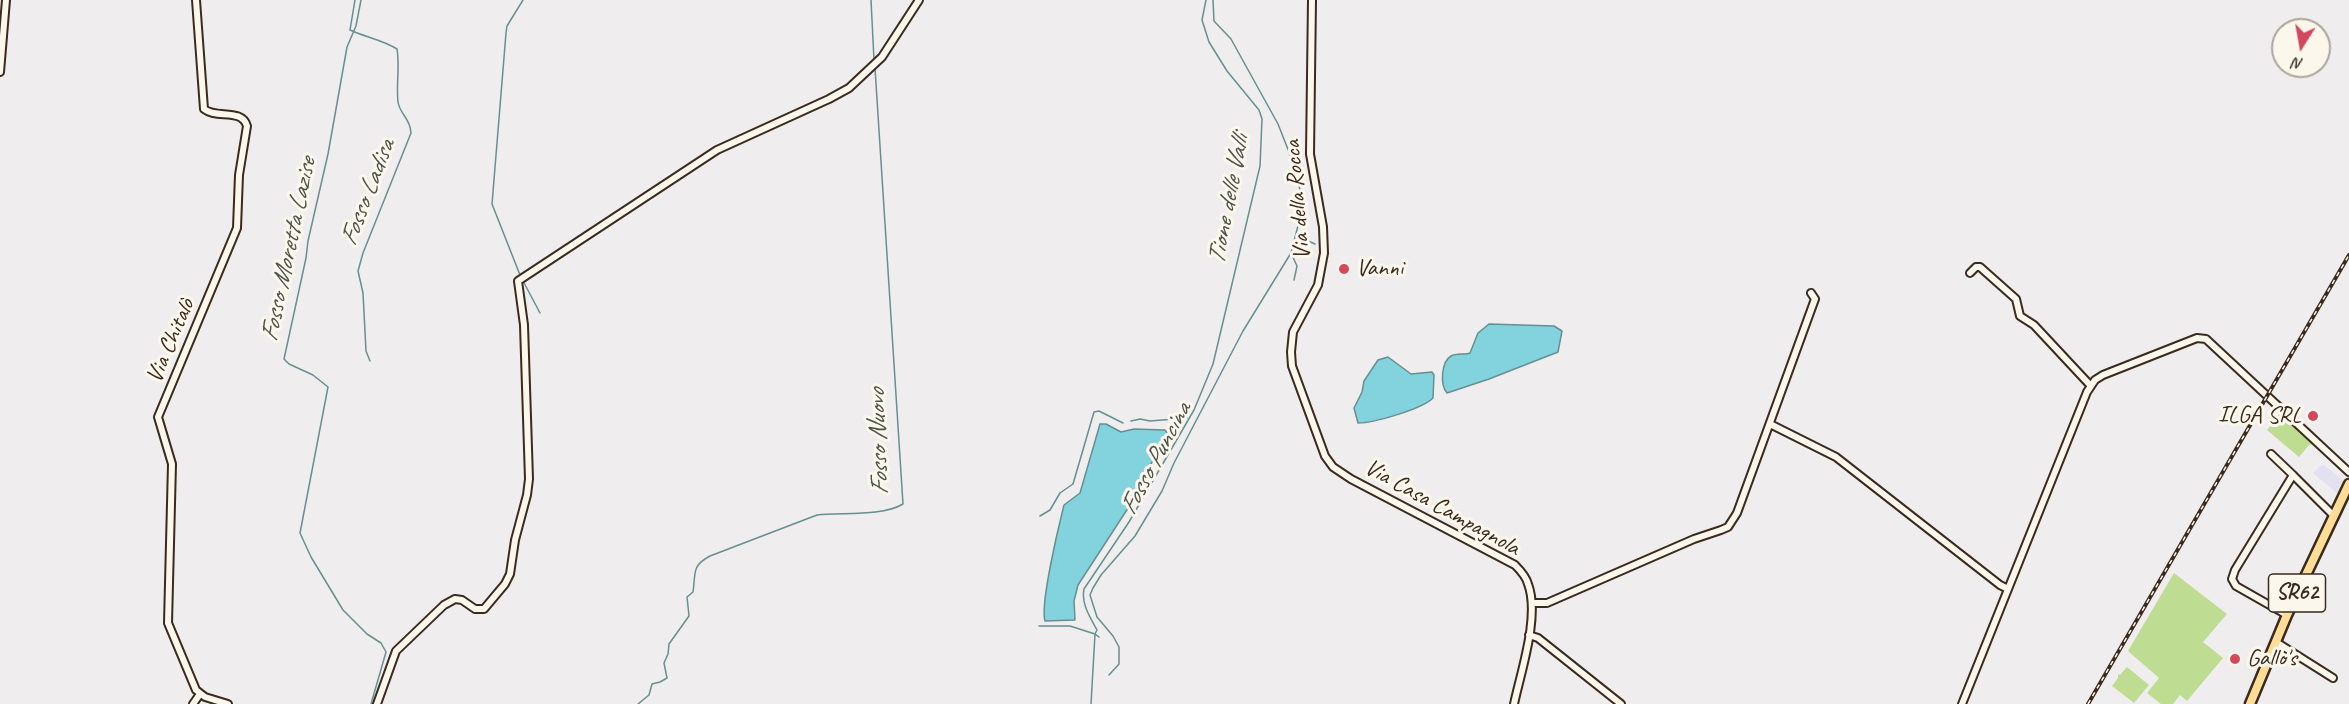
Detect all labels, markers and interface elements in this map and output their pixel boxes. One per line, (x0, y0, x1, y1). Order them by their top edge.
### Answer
north arrow (2271, 18, 2331, 78)
text: N (2291, 53, 2305, 74)
water label: Tione delle Valli (1201, 133, 1257, 267)
water label: Fosso Ladisa (334, 136, 402, 250)
street label: Via della Rocca (1278, 139, 1318, 261)
water label: Fosso Moretta Lazise (254, 156, 324, 344)
place label: Vanni (1356, 255, 1403, 283)
marker: Vanni (1337, 262, 1351, 276)
street label: Via Chitalò (140, 295, 202, 387)
water label: Fosso Nuovo (862, 389, 896, 495)
water label: Fosso Puncina (1113, 398, 1199, 520)
place label: ILGA SRL (2218, 402, 2301, 430)
marker: ILGA SRL (2306, 409, 2320, 423)
street label: Via Casa Campagnola (1359, 453, 1525, 563)
road number: SR62 (2268, 574, 2326, 612)
place label: Gallo's (2247, 645, 2297, 673)
marker: Gallo's (2228, 652, 2242, 666)

